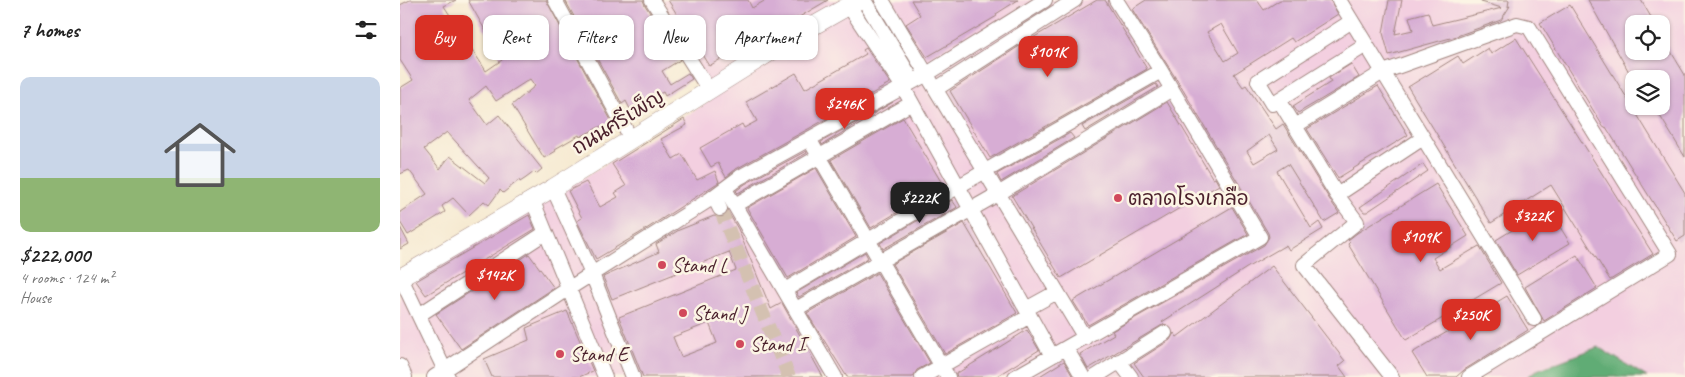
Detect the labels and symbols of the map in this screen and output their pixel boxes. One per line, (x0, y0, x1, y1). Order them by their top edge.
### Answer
pin: $101K (1013, 36, 1083, 78)
street label: ถนนศรีเพ็ญ (567, 83, 669, 160)
pin: $246K (810, 88, 880, 130)
pin: $222K (885, 182, 955, 224)
place label: ตลาดโรงเกลือ (1128, 185, 1249, 211)
marker: ตลาดโรงเกลือ (1112, 192, 1124, 204)
pin: $322K (1498, 200, 1568, 242)
pin: $109K (1386, 220, 1456, 263)
place label: Stand L (672, 253, 728, 278)
pin: $142K (460, 258, 530, 301)
marker: Stand L (656, 259, 668, 271)
pin: $250K (1436, 298, 1506, 341)
place label: Stand J (693, 301, 749, 326)
marker: Stand J (677, 307, 689, 319)
place label: Stand I (750, 332, 810, 357)
marker: Stand I (734, 338, 746, 350)
place label: Stand E (570, 342, 630, 367)
marker: Stand E (554, 348, 566, 360)

